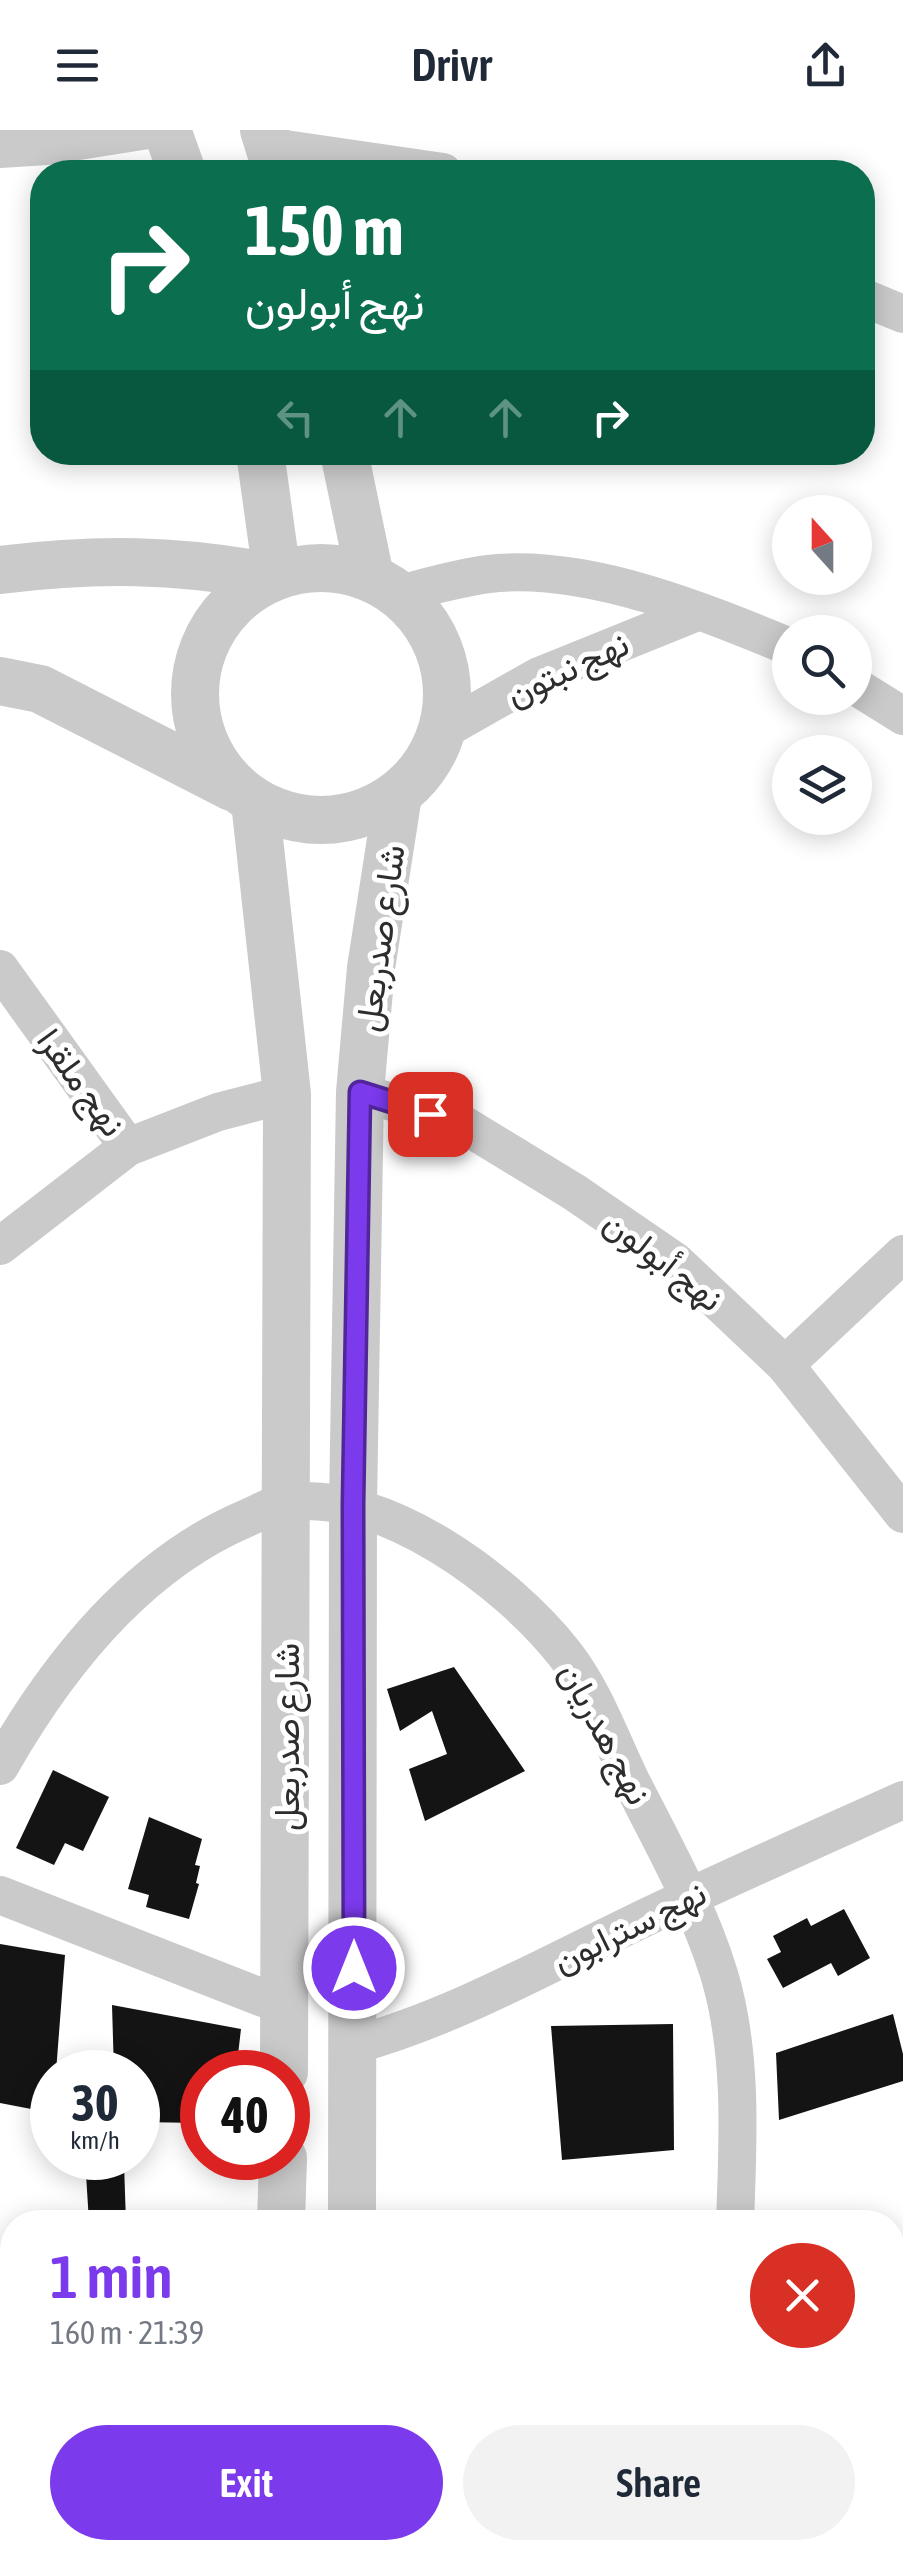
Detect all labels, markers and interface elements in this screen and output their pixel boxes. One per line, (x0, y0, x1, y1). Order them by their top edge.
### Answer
icon: menu (50, 38, 105, 93)
icon: share (798, 38, 853, 93)
text: Drivr (411, 39, 492, 91)
text: 150 m (245, 190, 404, 270)
icon: right (80, 200, 210, 330)
text: نهج أبولون (245, 277, 425, 329)
icon: left (268, 390, 323, 445)
icon: ahead (373, 390, 428, 445)
icon: ahead (478, 390, 533, 445)
icon: right (583, 390, 638, 445)
north arrow (772, 495, 872, 595)
map controls (772, 495, 872, 835)
button: search (772, 615, 872, 715)
street label: نهج نبتون (500, 622, 637, 718)
button: layers (772, 735, 872, 835)
street label: شارع صدربعل (346, 842, 417, 1035)
street label: نهج ملقرا (26, 1021, 134, 1146)
pin (388, 1072, 473, 1157)
icon: arrive (403, 1087, 458, 1142)
street label: نهج أبولون (594, 1201, 731, 1323)
street label: شارع صدربعل (266, 1643, 311, 1831)
street label: نهج هدريان (548, 1655, 660, 1813)
street label: نهج سترابون (546, 1872, 714, 1985)
position arrow (302, 1916, 406, 2020)
speed limit sign: 40 (180, 2050, 310, 2180)
text: 30 (71, 2074, 118, 2132)
text: km/h (70, 2126, 120, 2154)
text: 1 min (50, 2242, 173, 2311)
button: close (750, 2243, 855, 2348)
text: 160 m · 21:39 (50, 2314, 204, 2351)
button: Exit (50, 2425, 443, 2540)
button: Share (463, 2425, 855, 2540)

